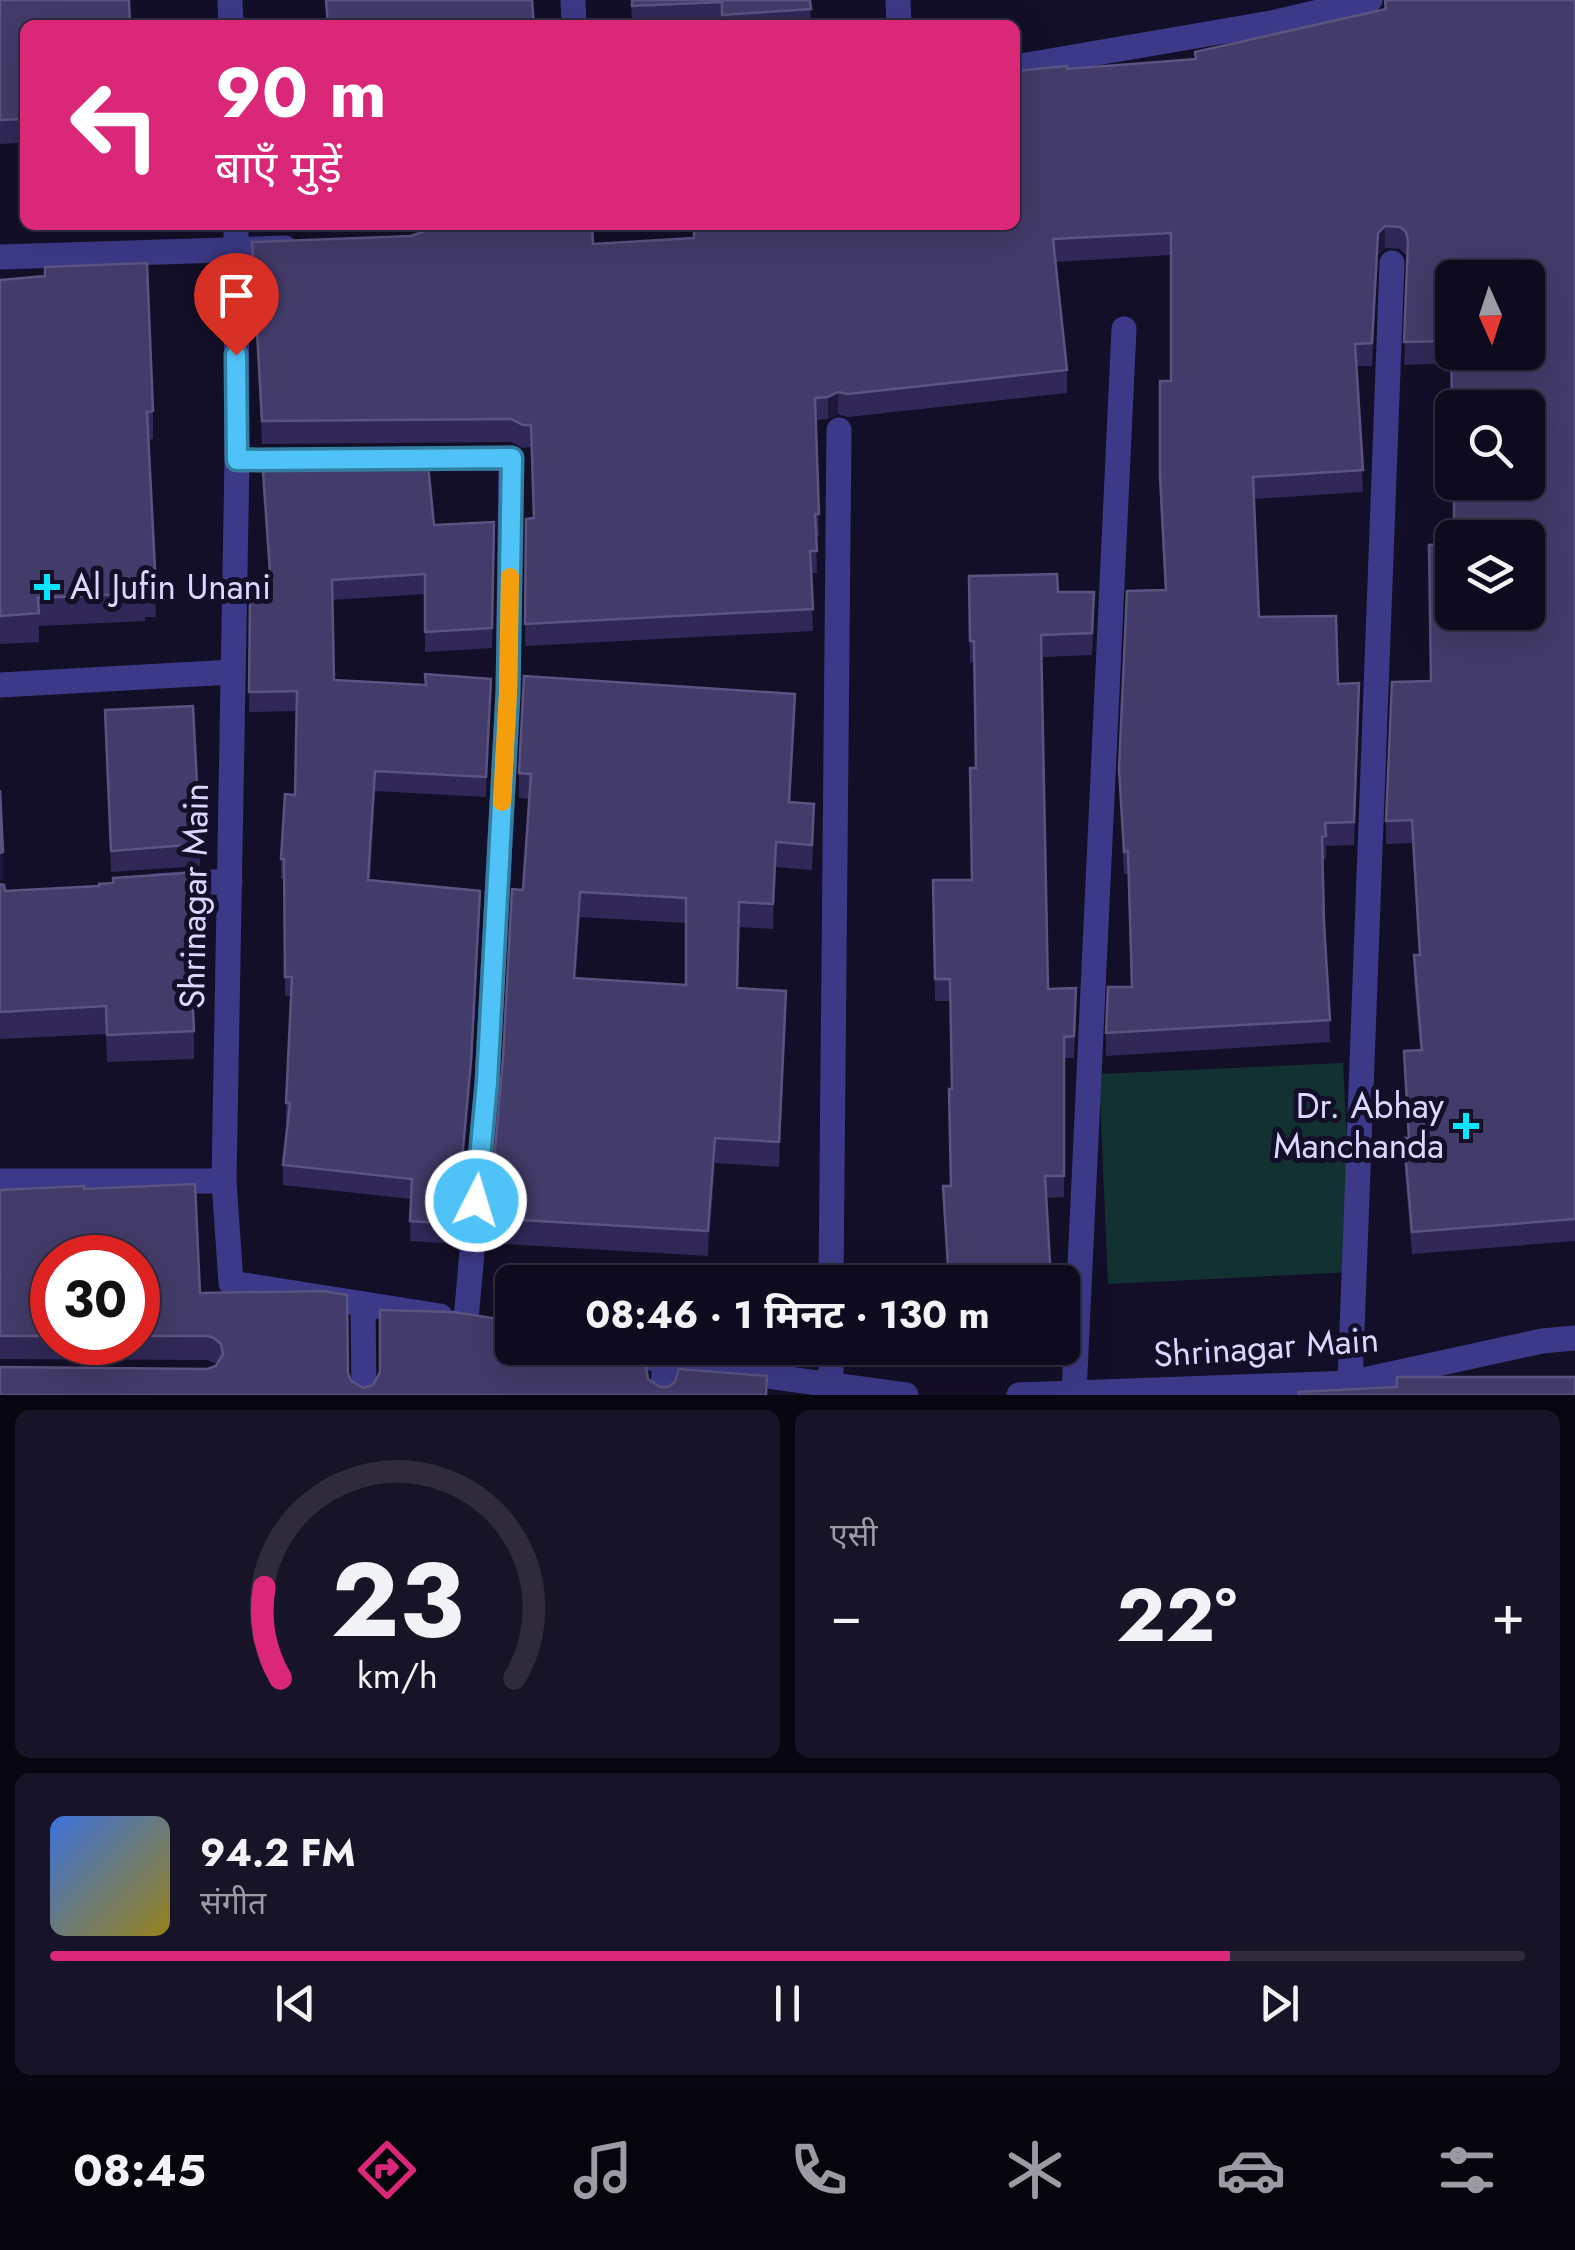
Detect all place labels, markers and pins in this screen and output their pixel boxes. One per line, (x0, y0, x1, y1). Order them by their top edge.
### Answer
pin (194, 253, 279, 356)
place label: Al Jufin Unani (70, 562, 271, 612)
marker: Al Jufin Unani (34, 574, 60, 600)
place label: Dr. Abhay Manchanda (1273, 1081, 1445, 1171)
marker: Dr. Abhay Manchanda (1453, 1113, 1479, 1139)

